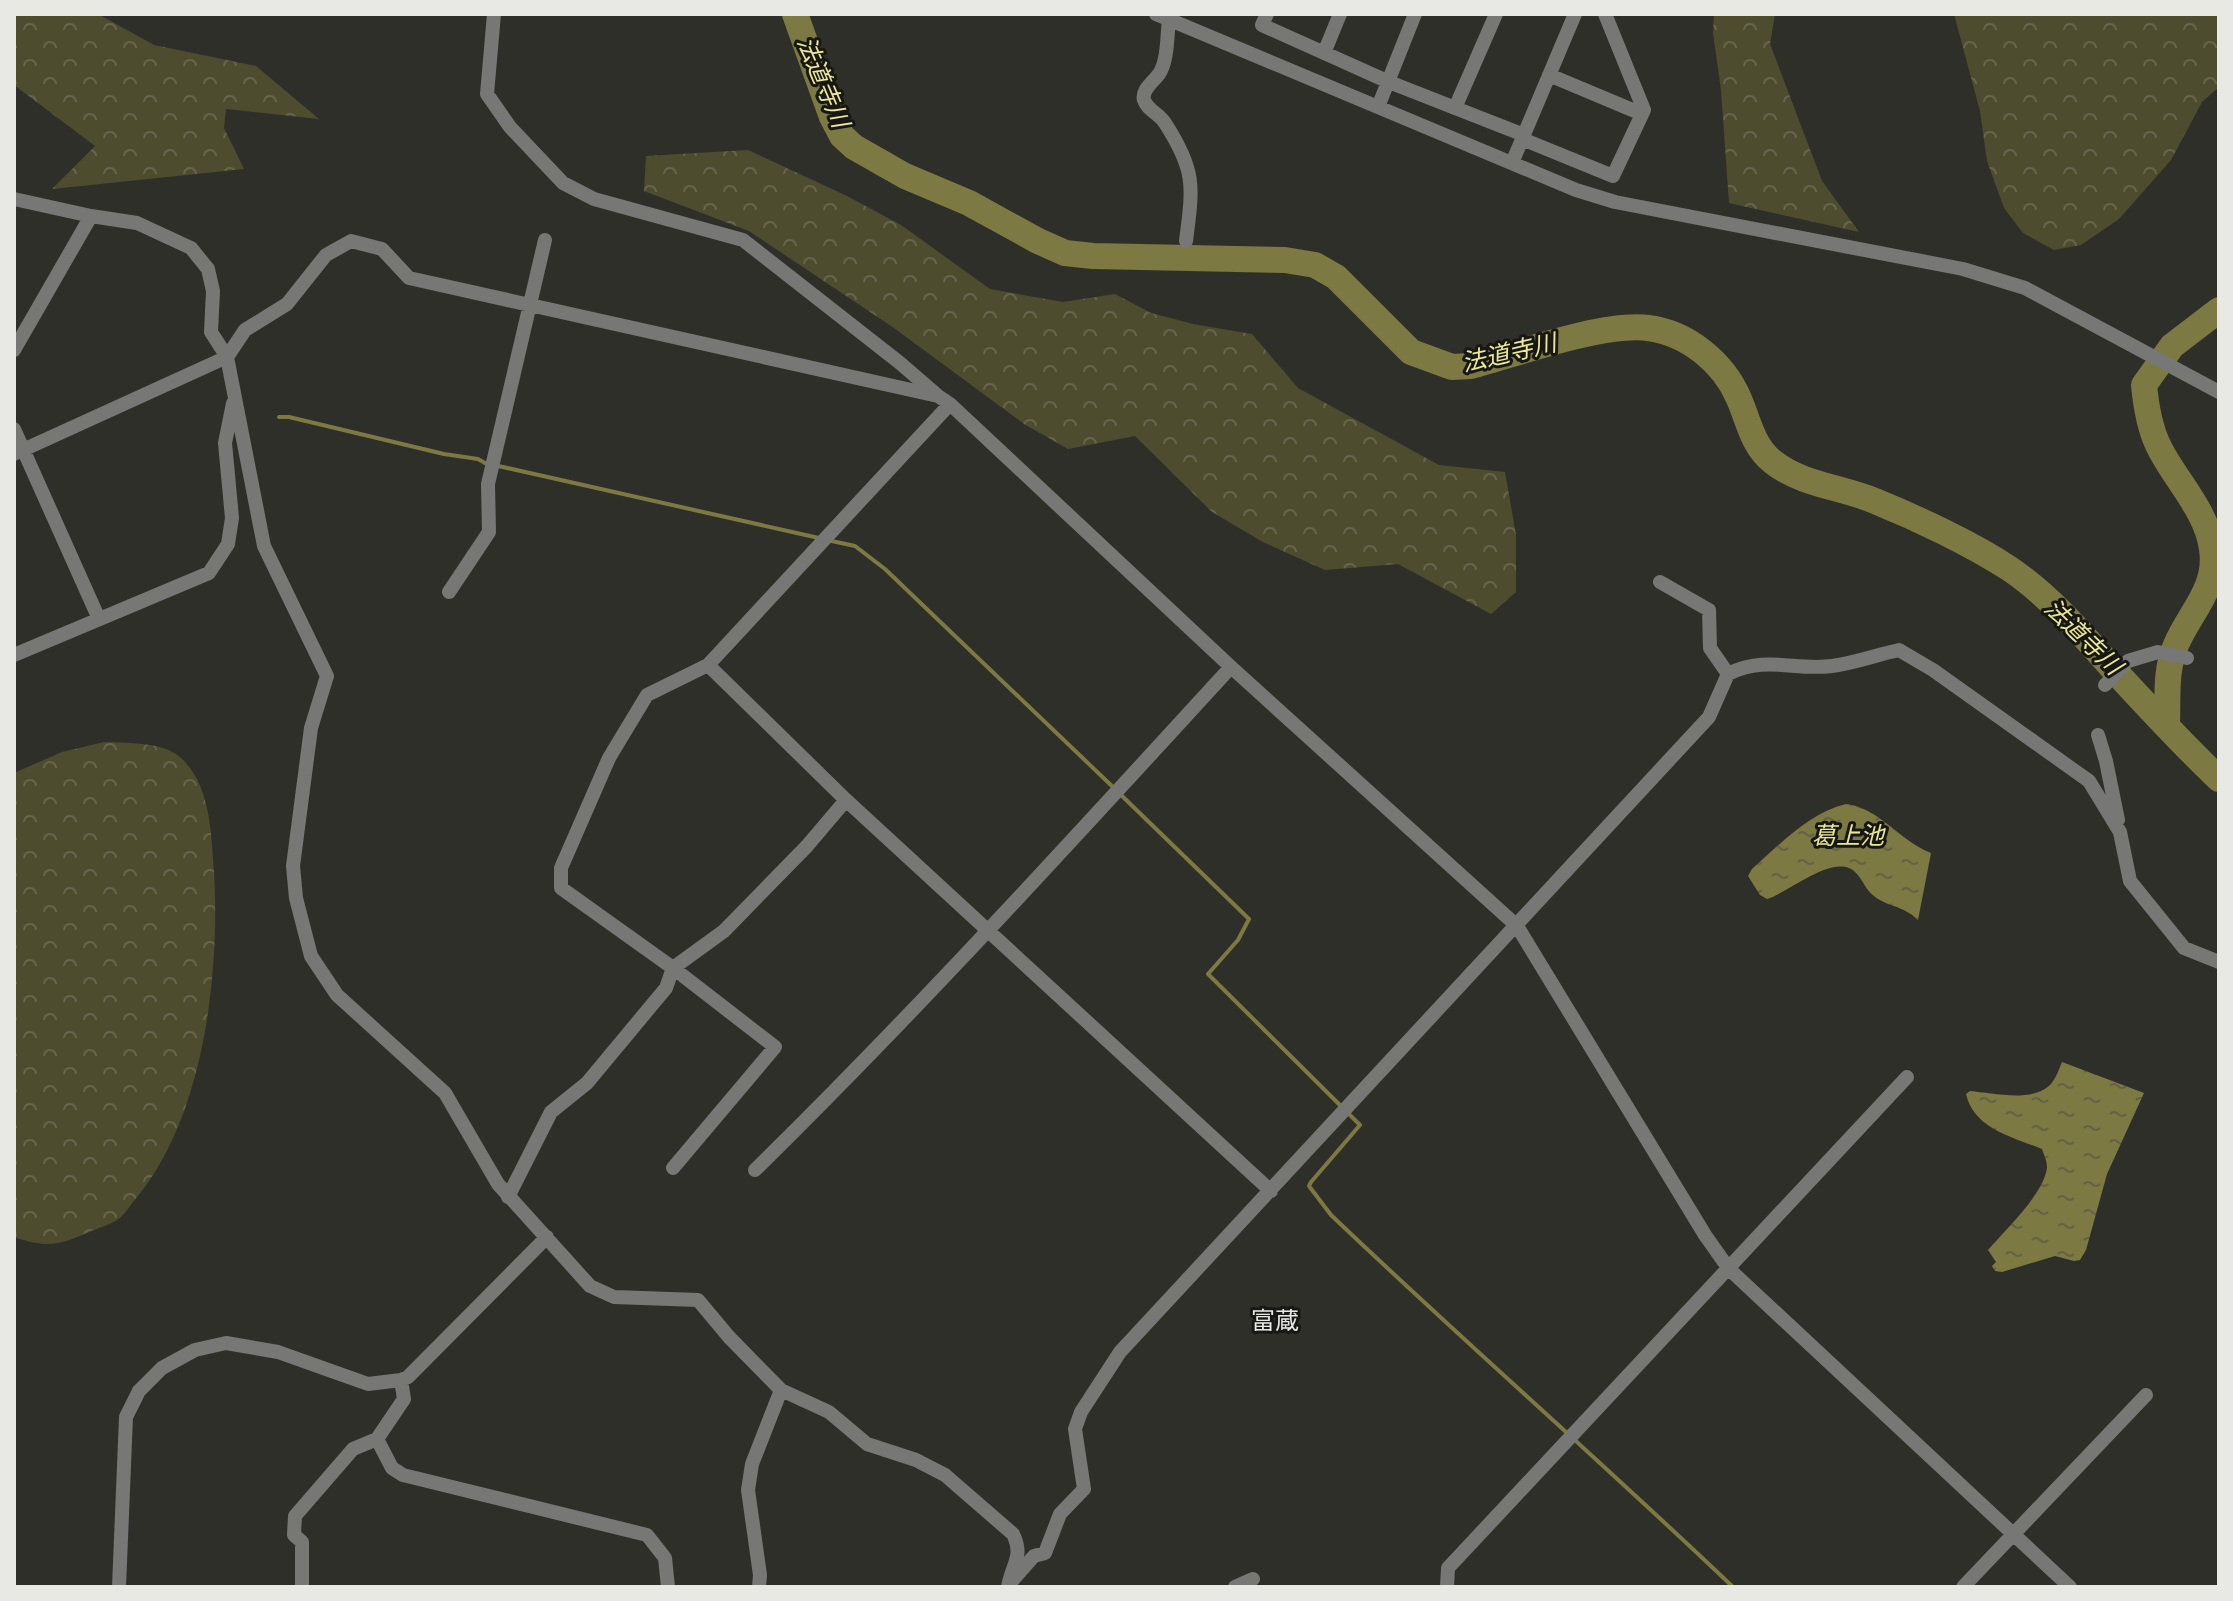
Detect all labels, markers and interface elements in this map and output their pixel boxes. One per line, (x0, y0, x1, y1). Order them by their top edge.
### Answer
water label: 法道寺川 (792, 33, 855, 134)
water label: 法道寺川 (1459, 329, 1562, 376)
water label: 法道寺川 (2039, 594, 2129, 682)
water label: 葛上池 (1812, 823, 1886, 849)
district label: 富蔵 (1251, 1308, 1299, 1334)

